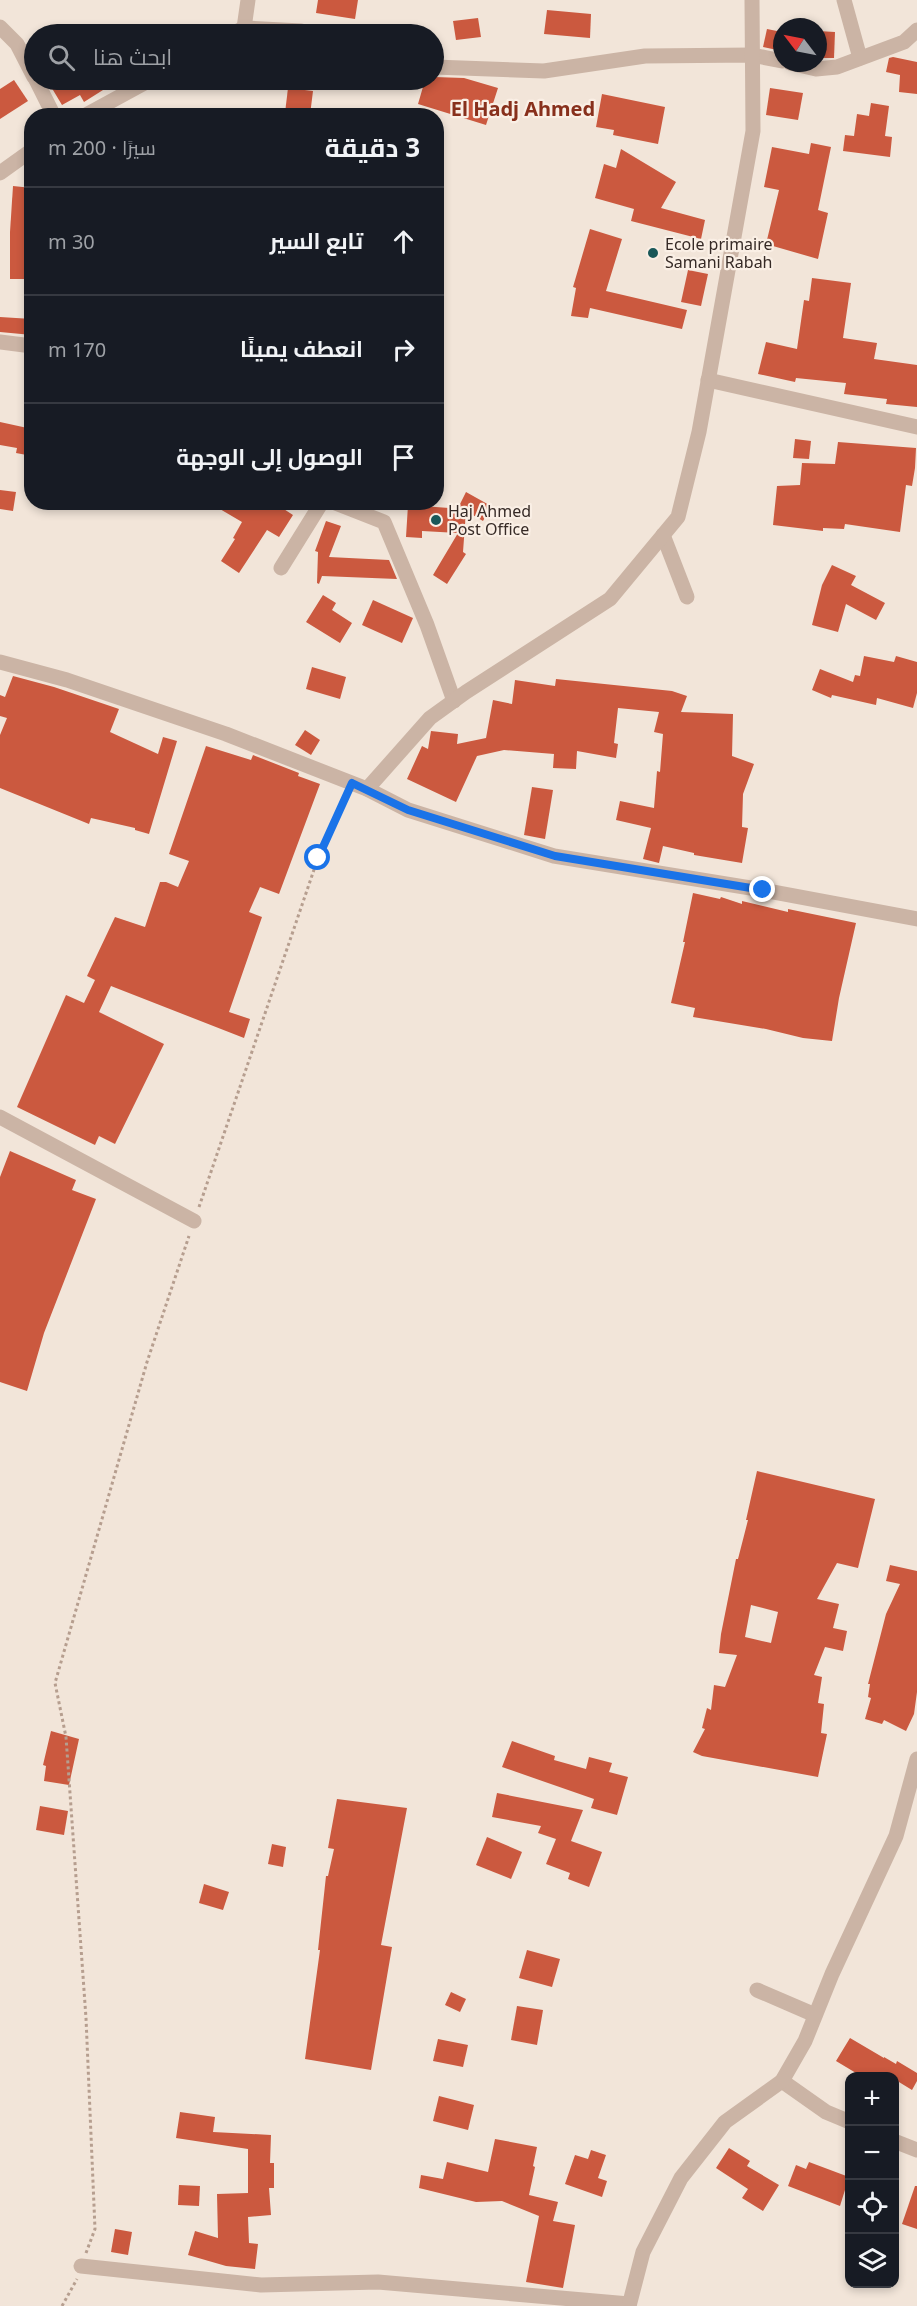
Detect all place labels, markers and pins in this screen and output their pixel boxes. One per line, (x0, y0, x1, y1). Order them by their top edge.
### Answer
place label: Ecole primaire Samani Rabah (665, 233, 773, 273)
marker: Ecole primaire Samani Rabah (646, 246, 660, 260)
place label: Haj Ahmed Post Office (448, 500, 531, 540)
marker: Haj Ahmed Post Office (429, 513, 443, 527)

